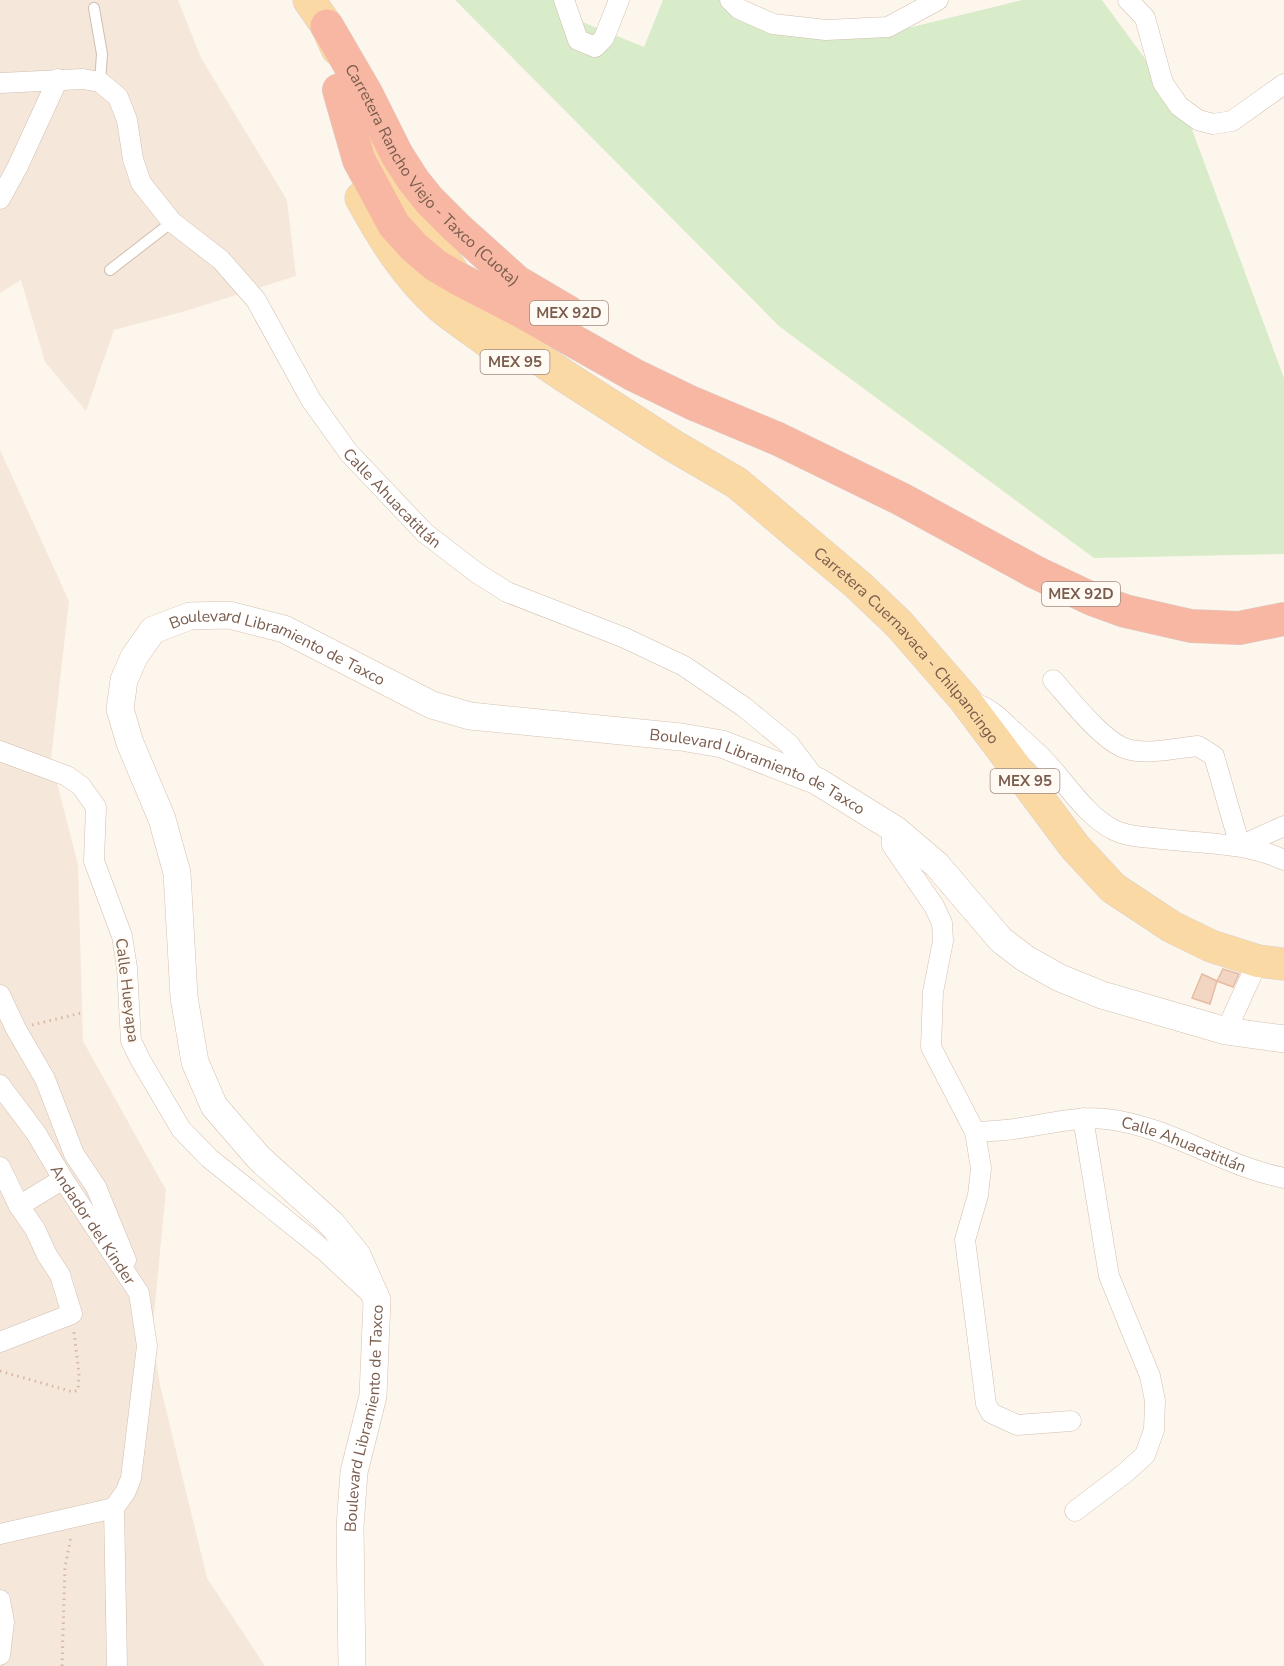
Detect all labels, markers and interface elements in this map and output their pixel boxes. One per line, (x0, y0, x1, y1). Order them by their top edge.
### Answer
street label: Carretera Rancho Viejo - Taxco (Cuota) (339, 60, 524, 291)
road number: MEX 92D (530, 301, 608, 325)
road number: MEX 95 (480, 350, 550, 374)
street label: Calle Ahuacatitlán (338, 443, 446, 554)
street label: Carretera Cuernavaca - Chilpancingo (809, 542, 1004, 749)
road number: MEX 92D (1042, 582, 1120, 606)
street label: Boulevard Libramiento de Taxco (166, 605, 389, 691)
street label: Boulevard Libramiento de Taxco (648, 724, 869, 820)
road number: MEX 95 (990, 769, 1060, 793)
street label: Calle Hueyapa (110, 937, 144, 1044)
street label: Calle Ahuacatitlán (1119, 1112, 1249, 1178)
street label: Andador del Kinder (45, 1161, 141, 1290)
street label: Boulevard Libramiento de Taxco (340, 1304, 389, 1533)

